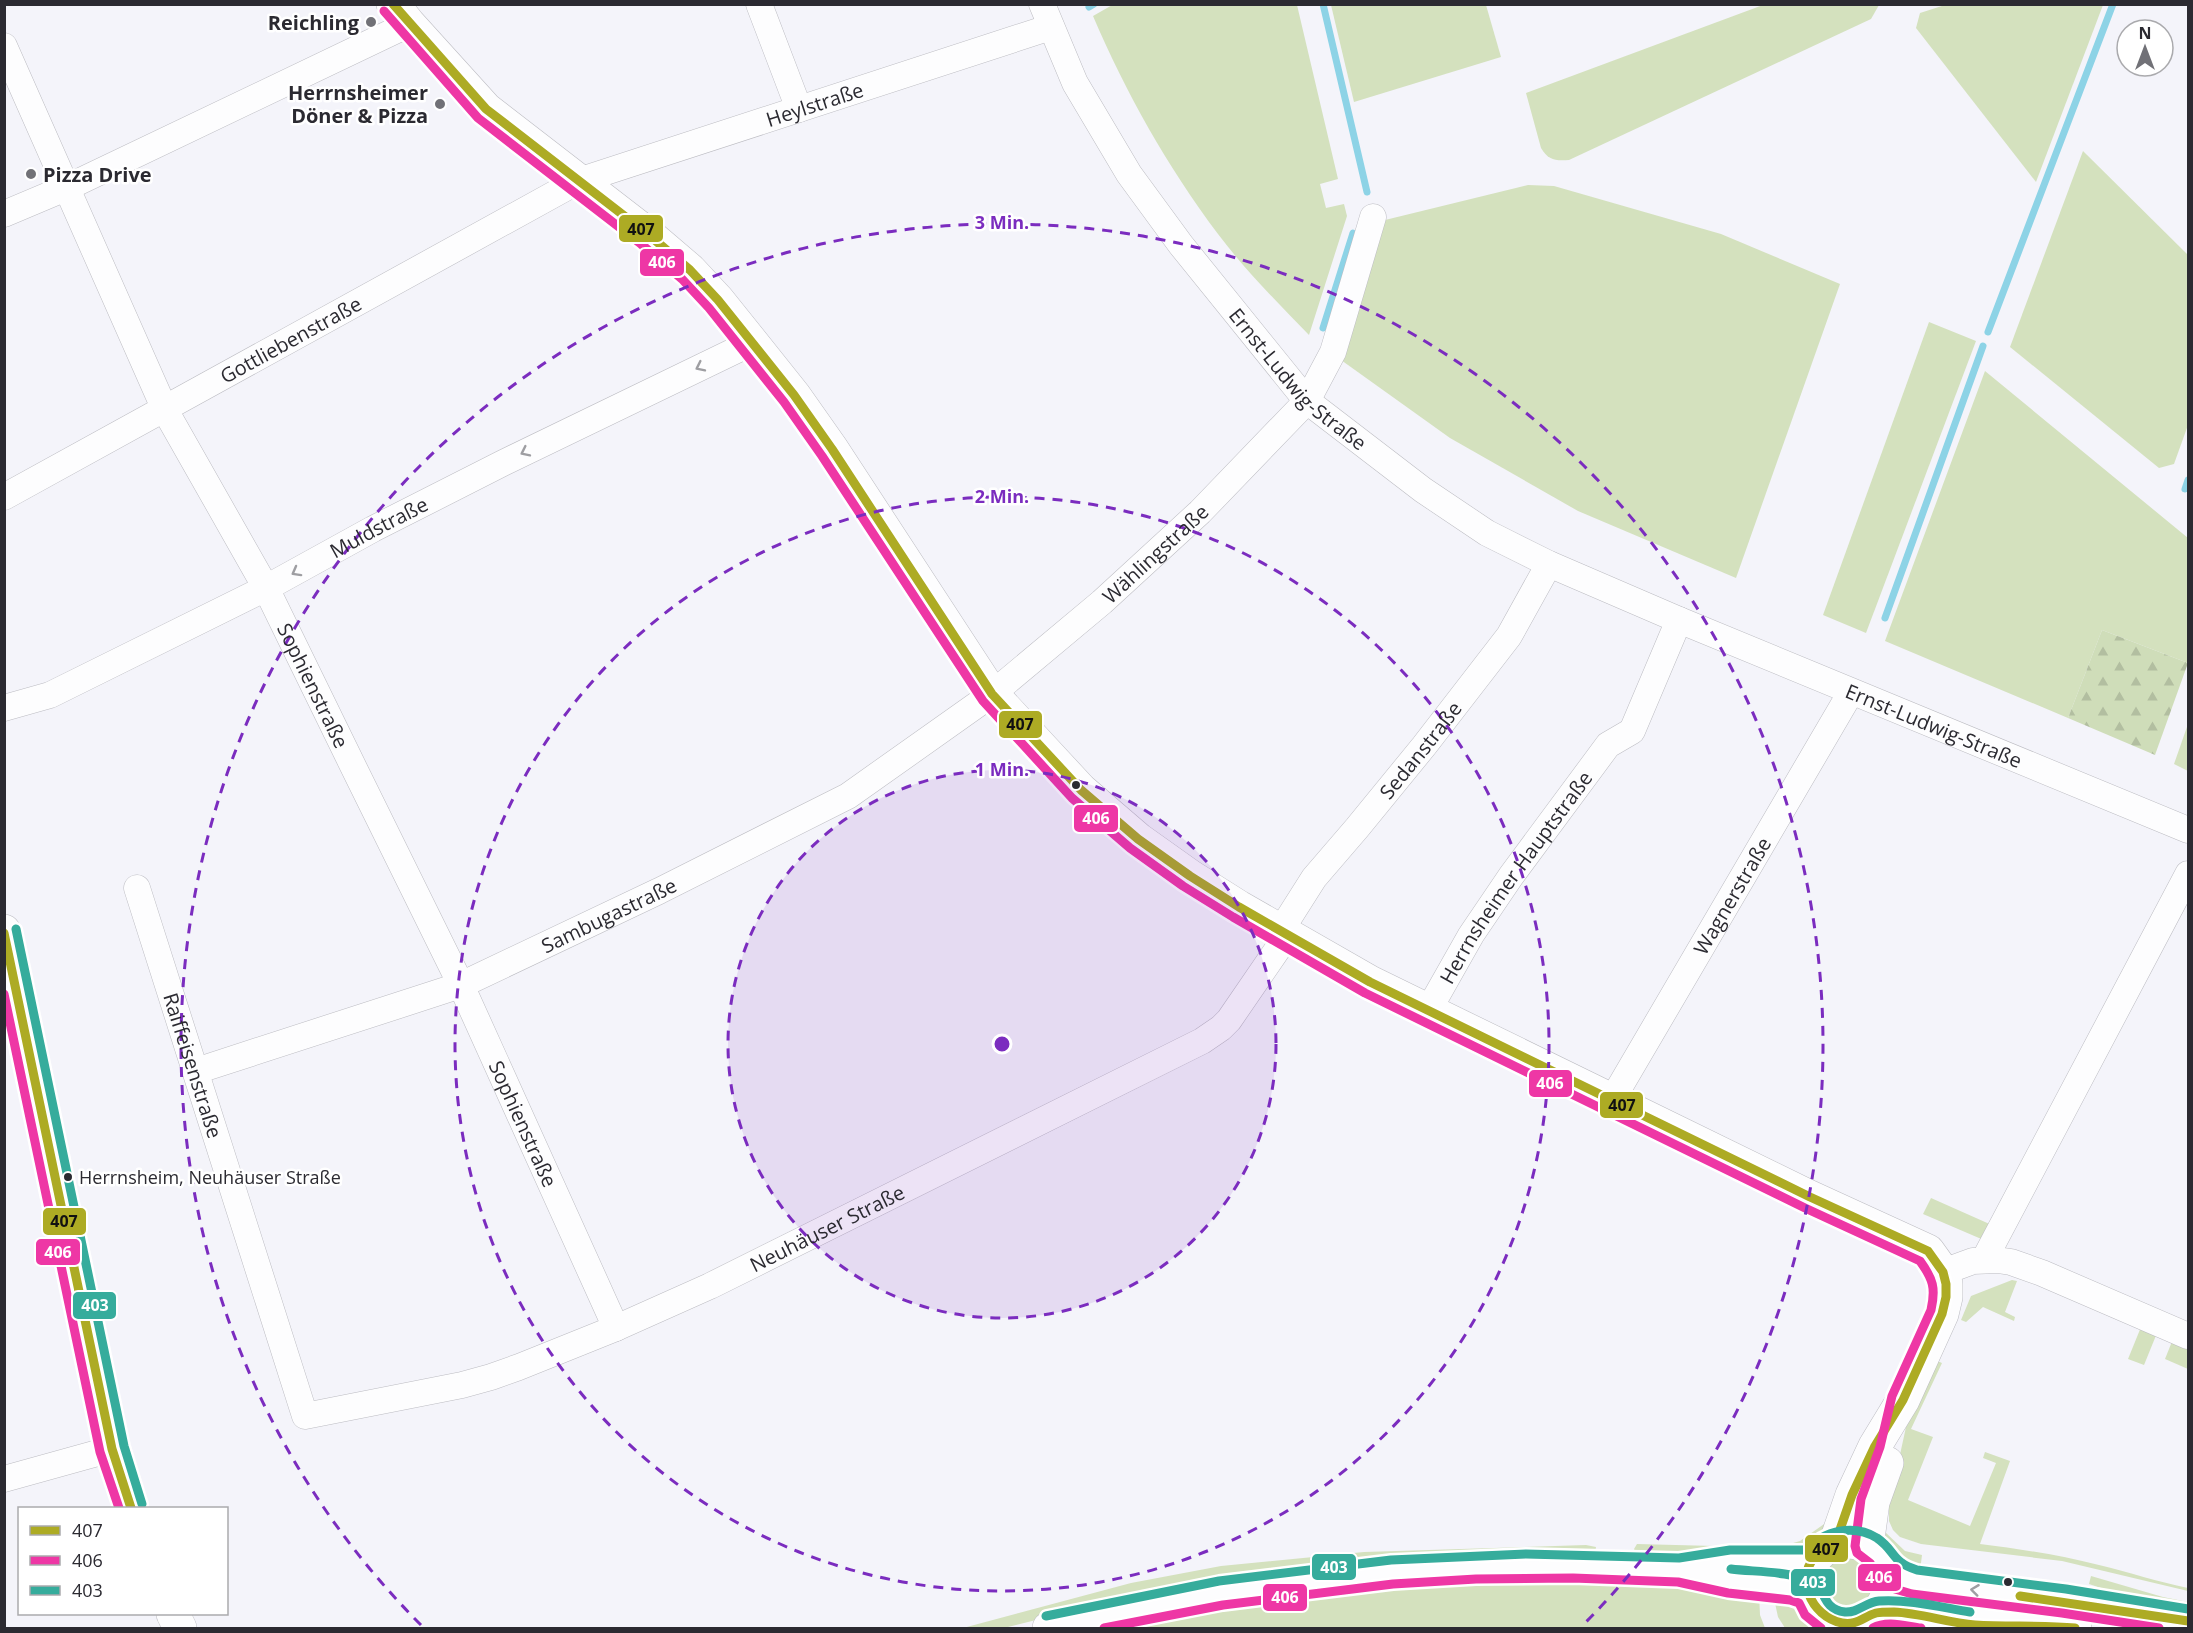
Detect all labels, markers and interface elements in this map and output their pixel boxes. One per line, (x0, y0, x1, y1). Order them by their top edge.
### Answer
place label: Reichling (268, 9, 360, 36)
marker: Reichling (364, 15, 378, 29)
north arrow (2115, 18, 2175, 78)
text: N (2138, 22, 2152, 44)
street label: Heylstraße (762, 76, 867, 132)
place label: Herrnsheimer Döner & Pizza (288, 79, 428, 129)
marker: Herrnsheimer Döner & Pizza (433, 97, 447, 111)
place label: Pizza Drive (43, 161, 152, 188)
marker: Pizza Drive (24, 167, 38, 181)
text: 3 Min. (975, 210, 1029, 234)
line badge: 407 (618, 214, 664, 243)
text: 407 (627, 218, 655, 240)
line badge: 406 (639, 248, 685, 277)
text: 406 (648, 251, 676, 273)
street label: Gottliebenstraße (215, 289, 366, 389)
street label: Ernst-Ludwig-Straße (1223, 302, 1373, 456)
one-way arrow (696, 360, 707, 372)
one-way arrow (520, 445, 531, 457)
text: 2 Min. (975, 484, 1029, 508)
street label: Muldstraße (325, 490, 432, 564)
street label: Wählingstraße (1096, 498, 1214, 609)
one-way arrow (292, 565, 302, 576)
street label: Sophienstraße (272, 618, 355, 752)
street label: Ernst-Ludwig-Straße (1842, 677, 2026, 774)
street label: Sedanstraße (1373, 696, 1467, 804)
line badge: 407 (998, 710, 1043, 739)
text: 407 (1006, 713, 1034, 735)
text: 1 Min. (975, 757, 1029, 781)
street label: Herrnsheimer Hauptstraße (1433, 765, 1598, 989)
unlabelled marker (1070, 779, 1082, 791)
line badge: 406 (1073, 804, 1119, 833)
text: 406 (1082, 807, 1110, 829)
street label: Wagnerstraße (1687, 832, 1777, 959)
street label: Sambugastraße (537, 871, 681, 959)
street label: Raiffeisenstraße (158, 989, 229, 1141)
centre of rings (992, 1034, 1012, 1054)
street label: Sophienstraße (483, 1056, 564, 1191)
line badge: 406 (1528, 1069, 1573, 1098)
text: 406 (1536, 1072, 1564, 1094)
line badge: 407 (1599, 1091, 1644, 1119)
text: 407 (1608, 1094, 1636, 1116)
place label: Herrnsheim, Neuhäuser Straße (79, 1165, 341, 1189)
marker: Herrnsheim, Neuhäuser Straße (62, 1171, 74, 1183)
street label: Neuhäuser Straße (745, 1178, 909, 1278)
line badge: 407 (42, 1207, 87, 1236)
text: 407 (50, 1210, 78, 1232)
line badge: 406 (35, 1238, 81, 1266)
text: 406 (44, 1241, 72, 1263)
line badge: 403 (72, 1291, 117, 1320)
text: 403 (81, 1294, 109, 1316)
legend (18, 1507, 228, 1615)
text: 407 (72, 1518, 103, 1542)
line badge: 407 (1804, 1534, 1849, 1563)
text: 407 (1812, 1538, 1840, 1560)
text: 406 (72, 1548, 103, 1572)
line badge: 403 (1311, 1553, 1357, 1581)
text: 403 (1320, 1556, 1348, 1578)
line badge: 406 (1857, 1563, 1902, 1592)
text: 406 (1865, 1566, 1893, 1588)
line badge: 403 (1790, 1568, 1836, 1597)
text: 403 (1799, 1571, 1827, 1593)
unlabelled marker (2002, 1576, 2014, 1588)
text: 403 (72, 1578, 103, 1602)
line badge: 406 (1262, 1583, 1308, 1612)
one-way arrow (1971, 1585, 1980, 1597)
text: 406 (1271, 1586, 1299, 1608)

